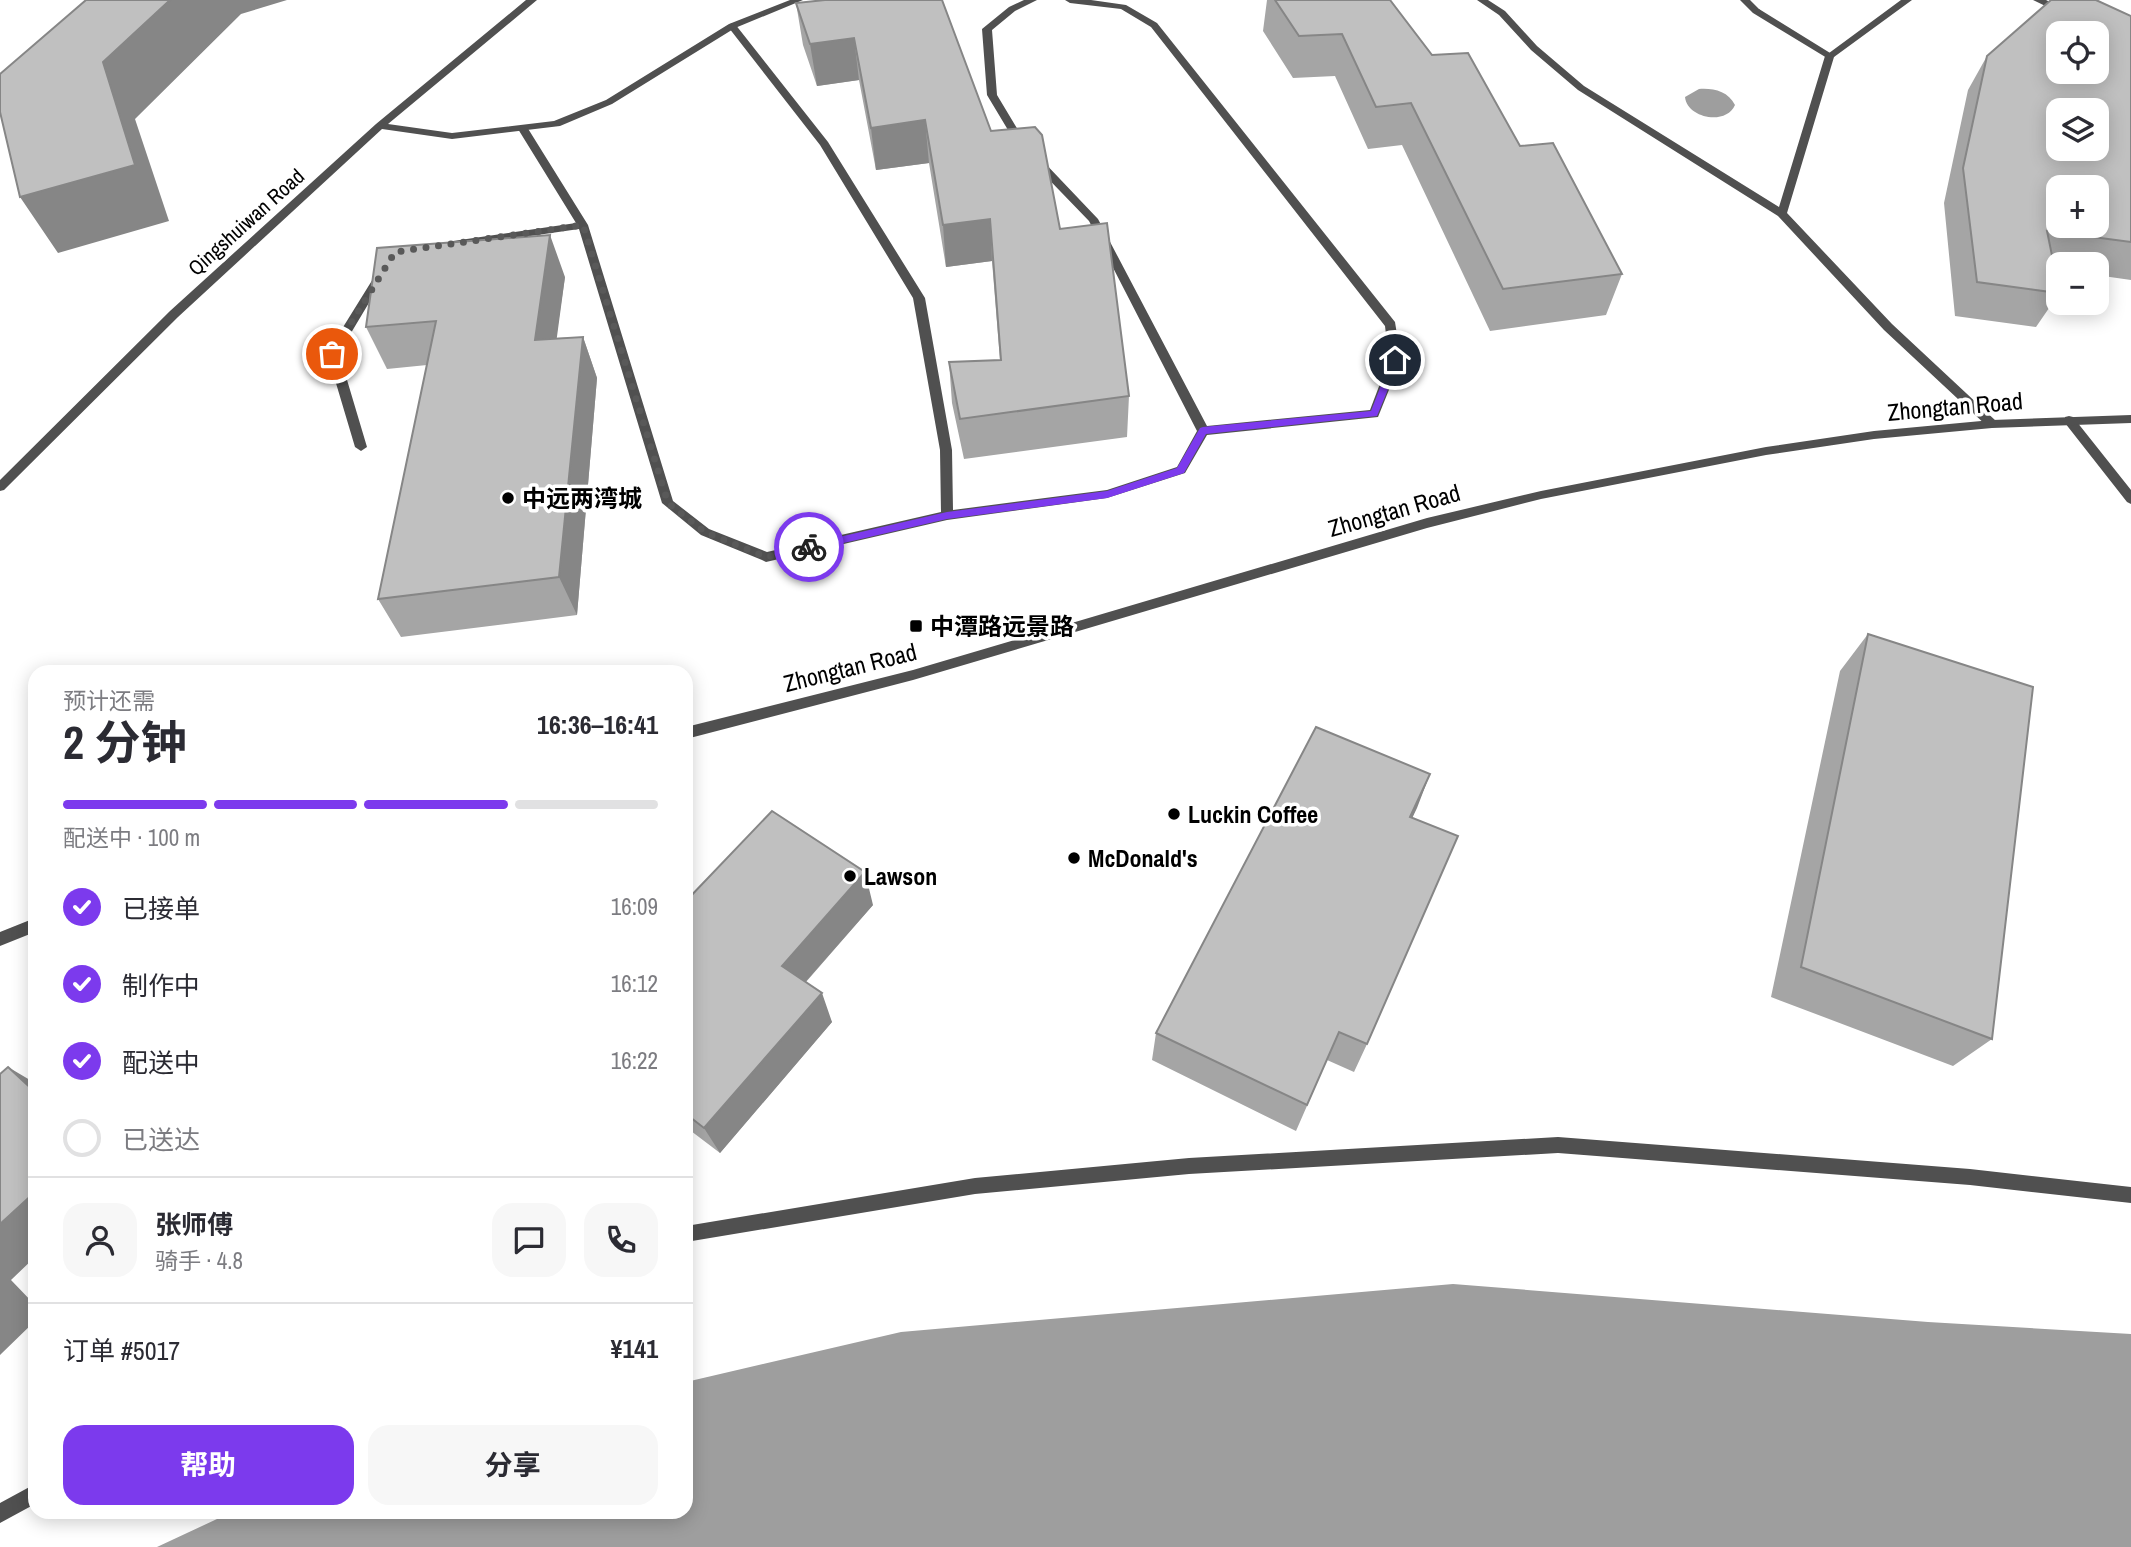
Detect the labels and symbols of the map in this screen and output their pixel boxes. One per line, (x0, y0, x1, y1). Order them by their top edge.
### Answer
street label: Qingshuiwan Road (182, 162, 310, 282)
pin (302, 324, 362, 384)
pin (1365, 330, 1425, 390)
street label: Zhongtan Road (1886, 384, 2024, 428)
street label: Zhongtan Road (1324, 476, 1464, 544)
place label: 中远两湾城 (522, 482, 642, 514)
marker: 中远两湾城 (500, 490, 516, 506)
courier (774, 512, 844, 582)
place label: 中潭路远景路 (930, 610, 1074, 642)
marker: 中潭路远景路 (908, 618, 924, 634)
street label: Zhongtan Road (780, 635, 920, 699)
place label: Luckin Coffee (1188, 798, 1318, 830)
marker: Luckin Coffee (1166, 806, 1182, 822)
place label: McDonald's (1088, 842, 1198, 874)
marker: McDonald's (1066, 850, 1082, 866)
place label: Lawson (864, 860, 937, 892)
marker: Lawson (842, 868, 858, 884)

